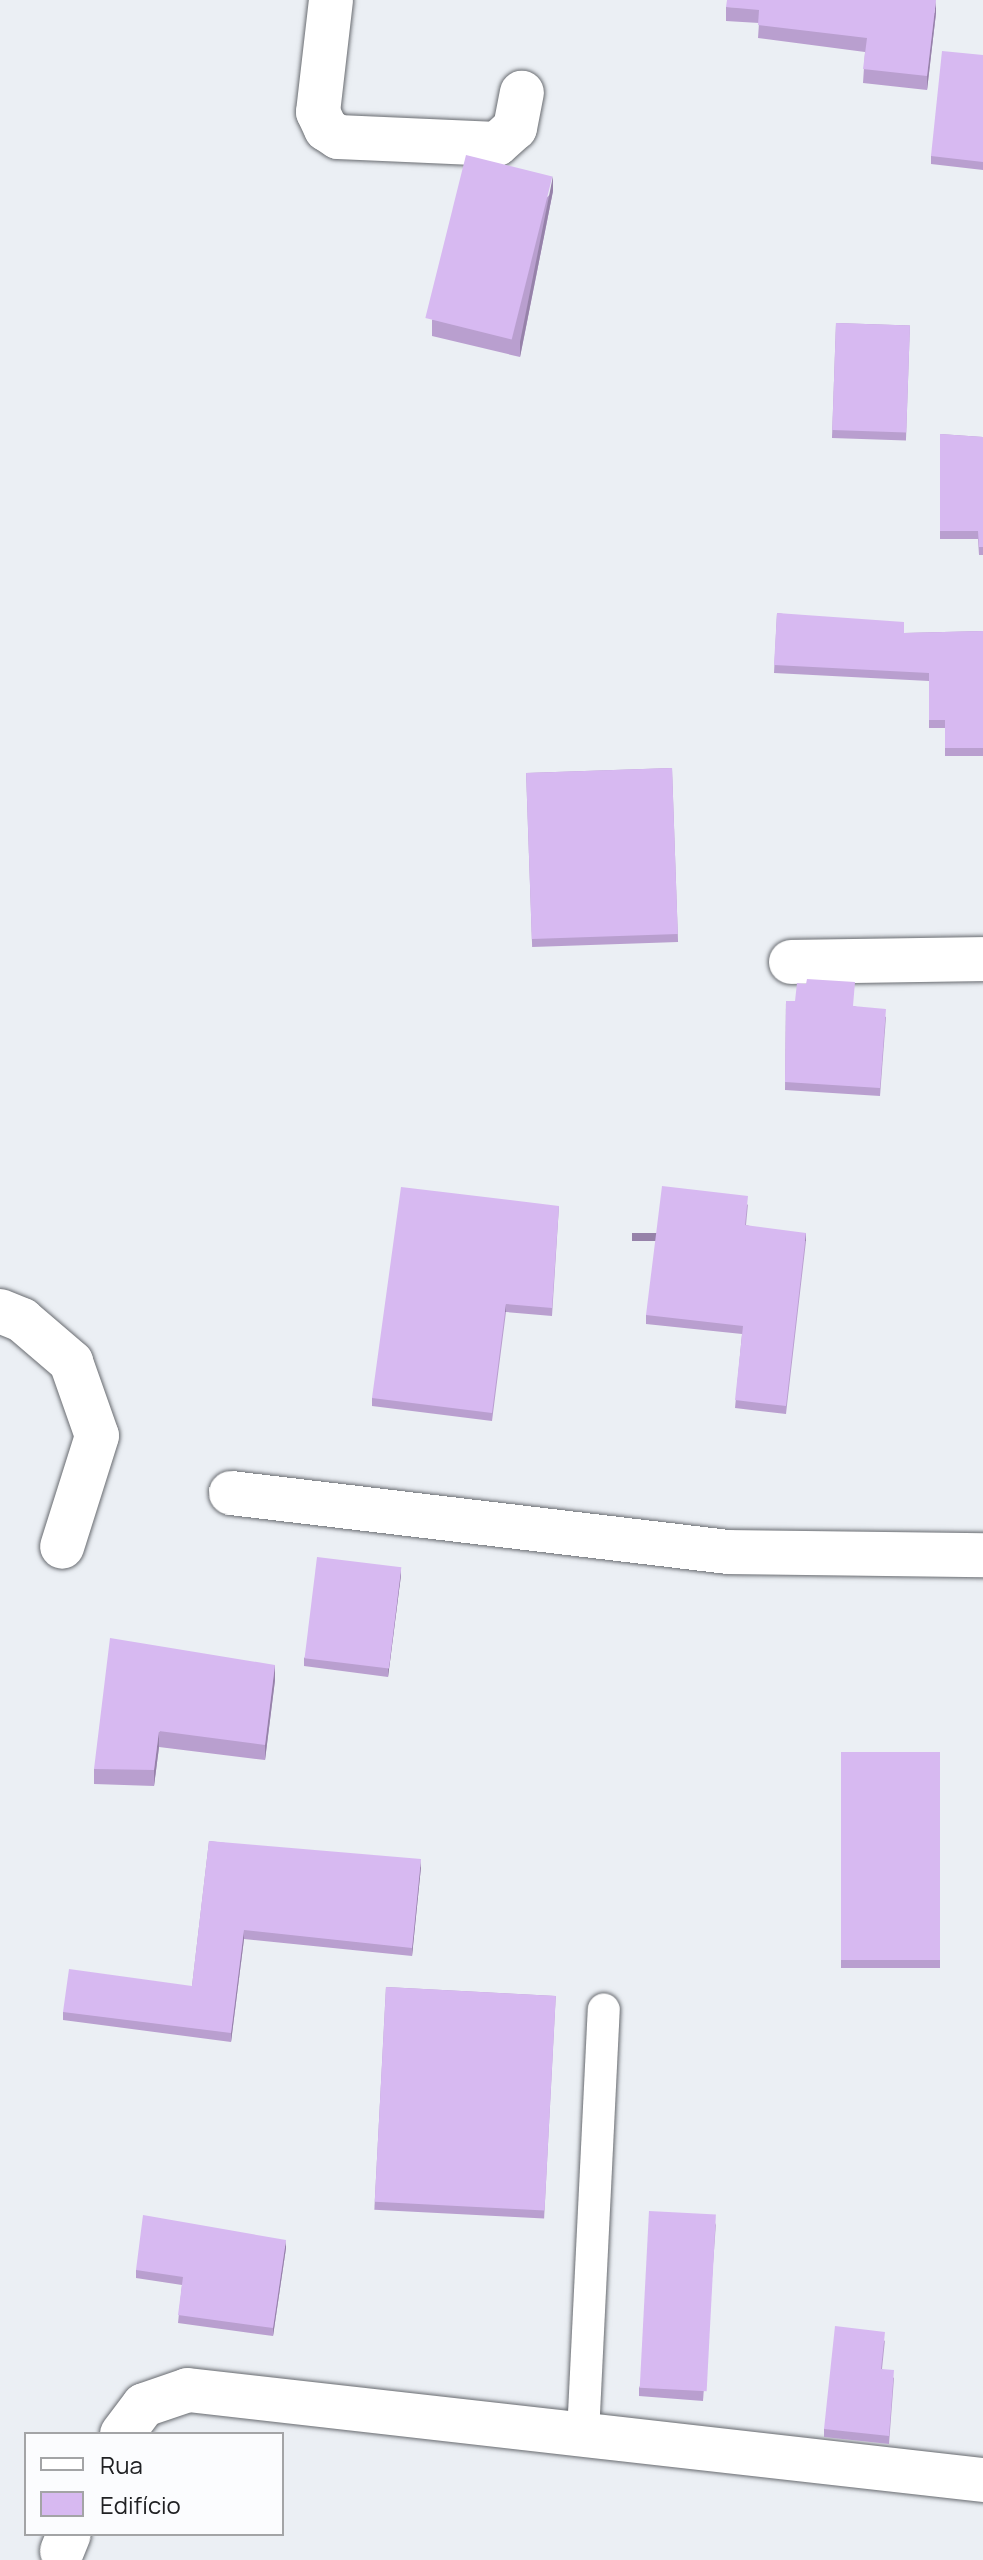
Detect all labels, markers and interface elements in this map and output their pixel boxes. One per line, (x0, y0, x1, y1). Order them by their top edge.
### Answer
legend (24, 2432, 284, 2536)
text: Rua (100, 2448, 143, 2481)
text: Edifício (100, 2488, 181, 2521)

